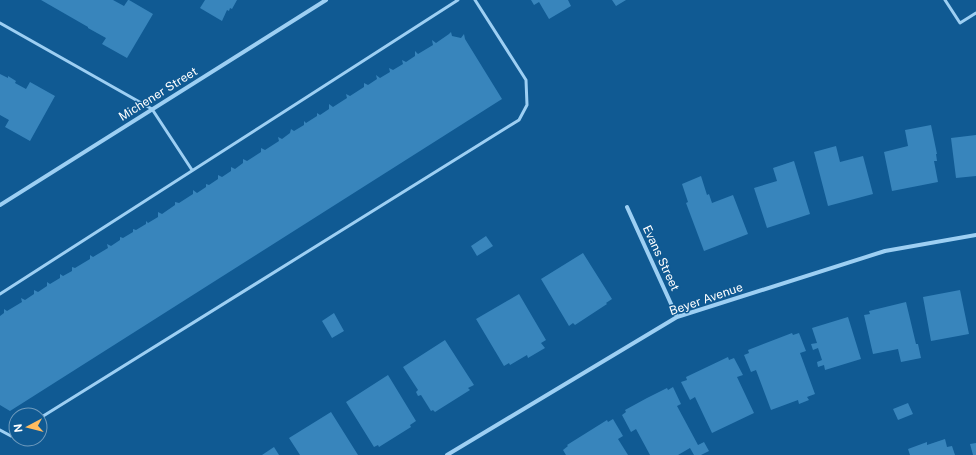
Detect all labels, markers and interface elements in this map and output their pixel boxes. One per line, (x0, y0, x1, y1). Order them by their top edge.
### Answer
street label: Michener Street (116, 64, 200, 124)
street label: Evans Street (640, 223, 682, 293)
street label: Beyer Avenue (667, 280, 745, 318)
north arrow (8, 407, 48, 447)
text: N (12, 423, 25, 433)

